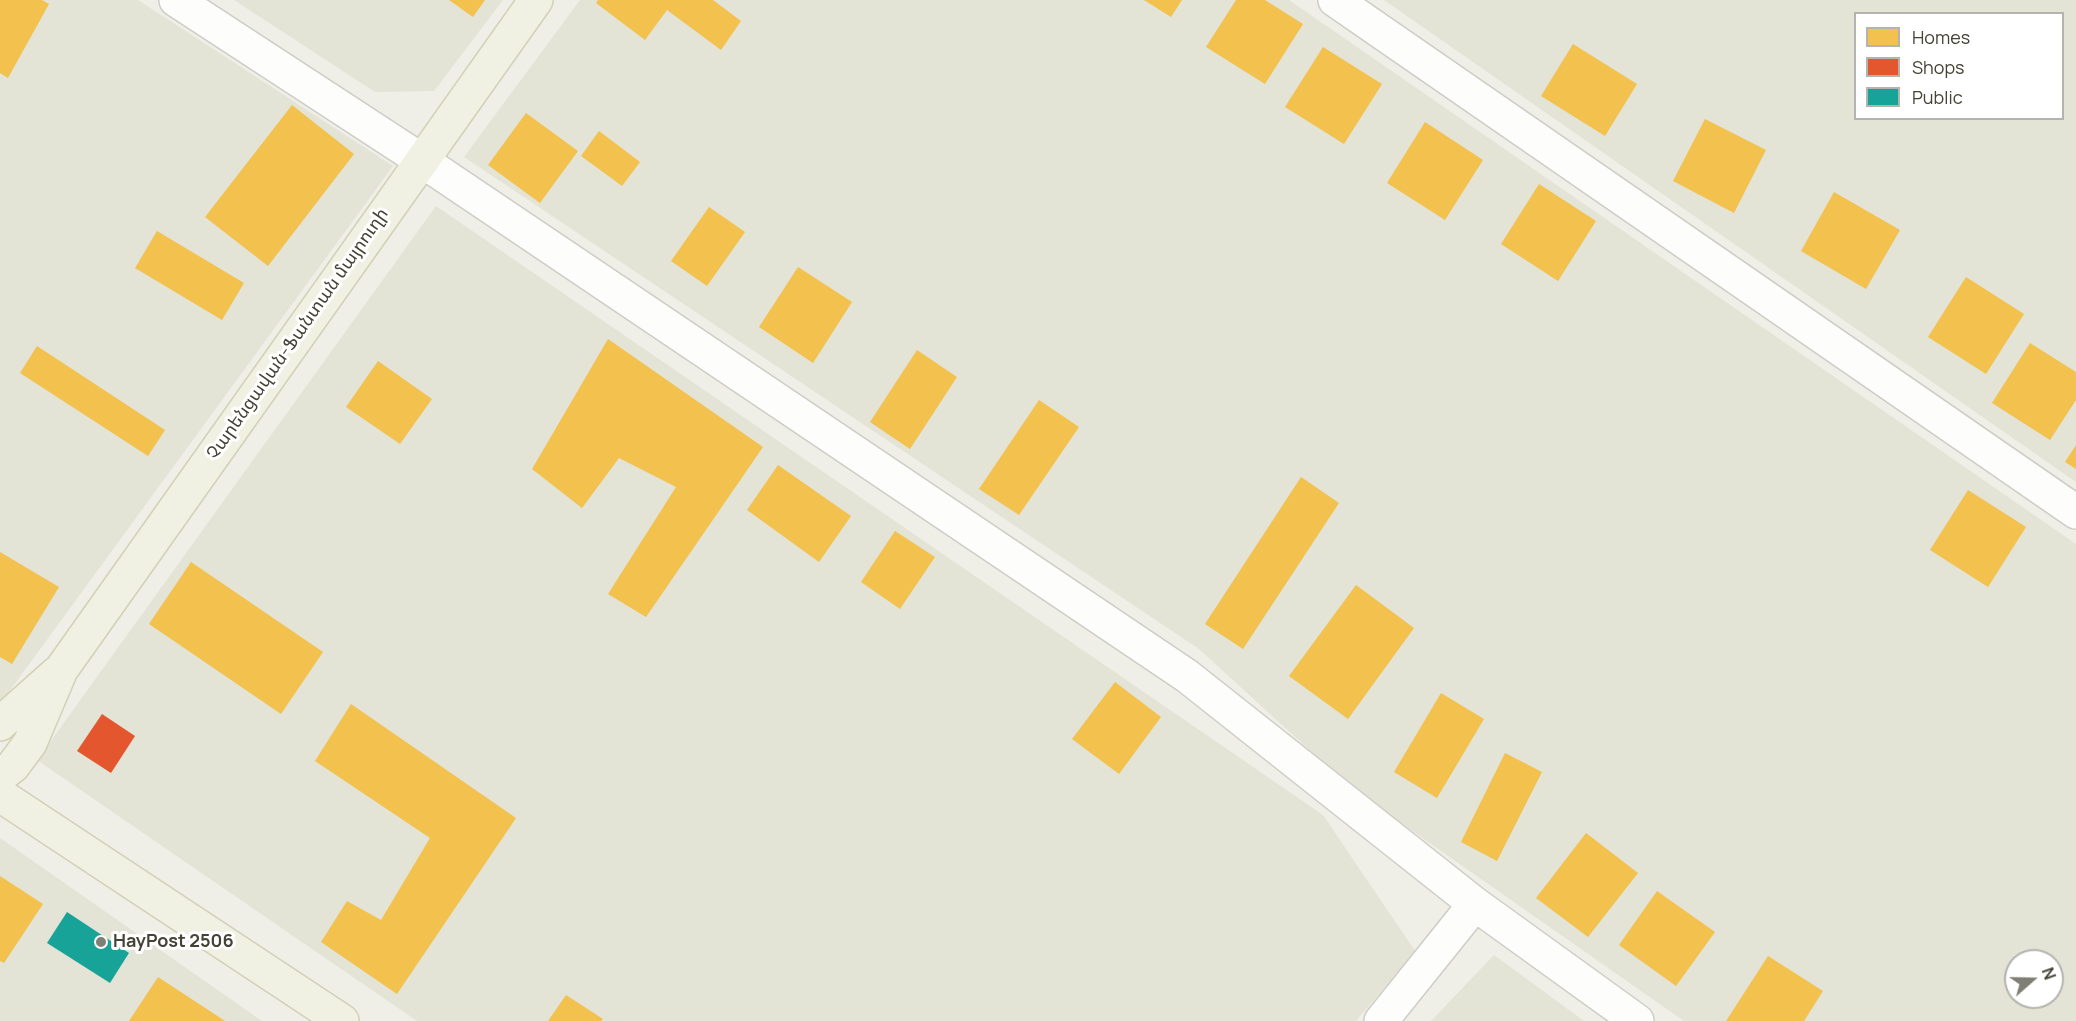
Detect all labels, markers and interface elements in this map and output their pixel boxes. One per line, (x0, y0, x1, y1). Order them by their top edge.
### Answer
legend (1854, 12, 2064, 120)
text: Homes (1912, 25, 1970, 49)
text: Shops (1912, 55, 1964, 79)
text: Public (1912, 85, 1963, 109)
street label: Չարենցավան-Ֆանտան մայրուղի (203, 204, 393, 464)
place label: HayPost 2506 (113, 931, 234, 953)
marker: HayPost 2506 (94, 935, 108, 949)
north arrow (2004, 949, 2064, 1009)
text: N (2037, 964, 2061, 983)

